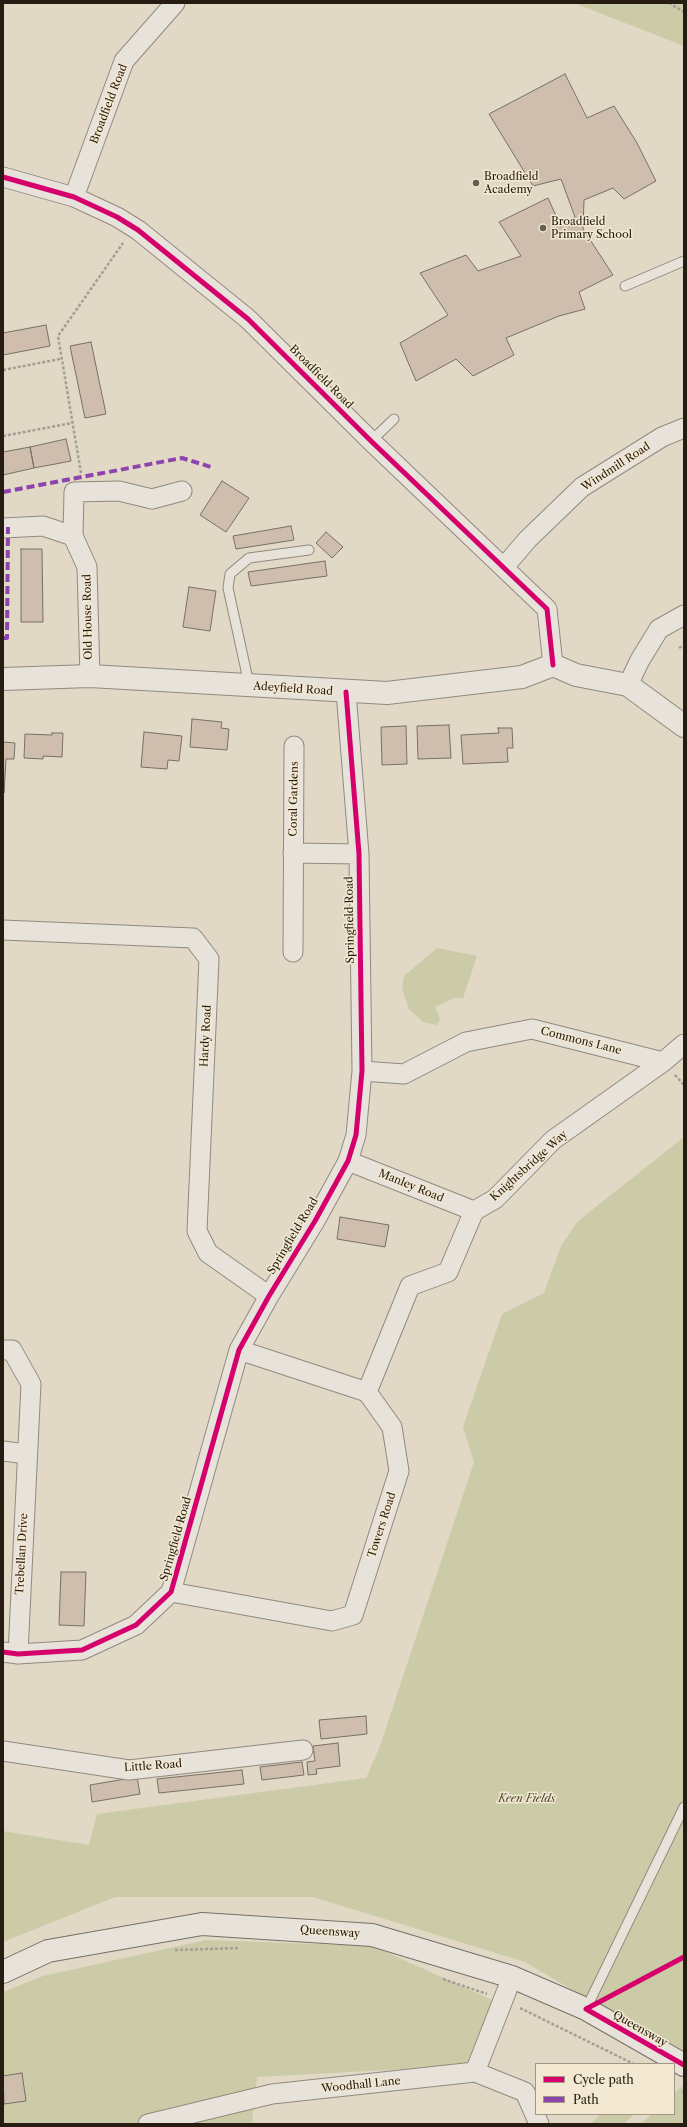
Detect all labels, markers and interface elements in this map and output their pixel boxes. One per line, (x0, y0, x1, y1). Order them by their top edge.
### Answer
street label: Broadfield Road (88, 62, 130, 146)
place label: Broadfield Academy (484, 170, 538, 196)
marker: Broadfield Academy (471, 178, 481, 188)
place label: Broadfield Primary School (551, 215, 632, 241)
marker: Broadfield Primary School (538, 223, 548, 233)
street label: Broadfield Road (286, 342, 356, 412)
street label: Windmill Road (579, 440, 653, 494)
street label: Old House Road (81, 574, 95, 660)
street label: Adeyfield Road (253, 680, 333, 698)
street label: Coral Gardens (287, 761, 301, 837)
street label: Springfield Road (343, 876, 357, 964)
street label: Hardy Road (198, 1004, 214, 1068)
street label: Commons Lane (539, 1025, 623, 1057)
street label: Knightsbridge Way (488, 1128, 570, 1204)
street label: Manley Road (376, 1167, 446, 1205)
street label: Springfield Road (265, 1195, 321, 1277)
street label: Towers Road (365, 1491, 399, 1559)
street label: Springfield Road (158, 1495, 194, 1583)
street label: Trebellan Drive (13, 1513, 31, 1595)
street label: Little Road (124, 1757, 182, 1775)
park label: Keen Fields (498, 1792, 556, 1806)
street label: Queensway (299, 1923, 361, 1941)
street label: Queensway (611, 2008, 669, 2050)
legend (535, 2063, 675, 2115)
text: Cycle path (573, 2072, 634, 2087)
street label: Woodhall Lane (321, 2074, 401, 2096)
text: Path (573, 2092, 599, 2107)

